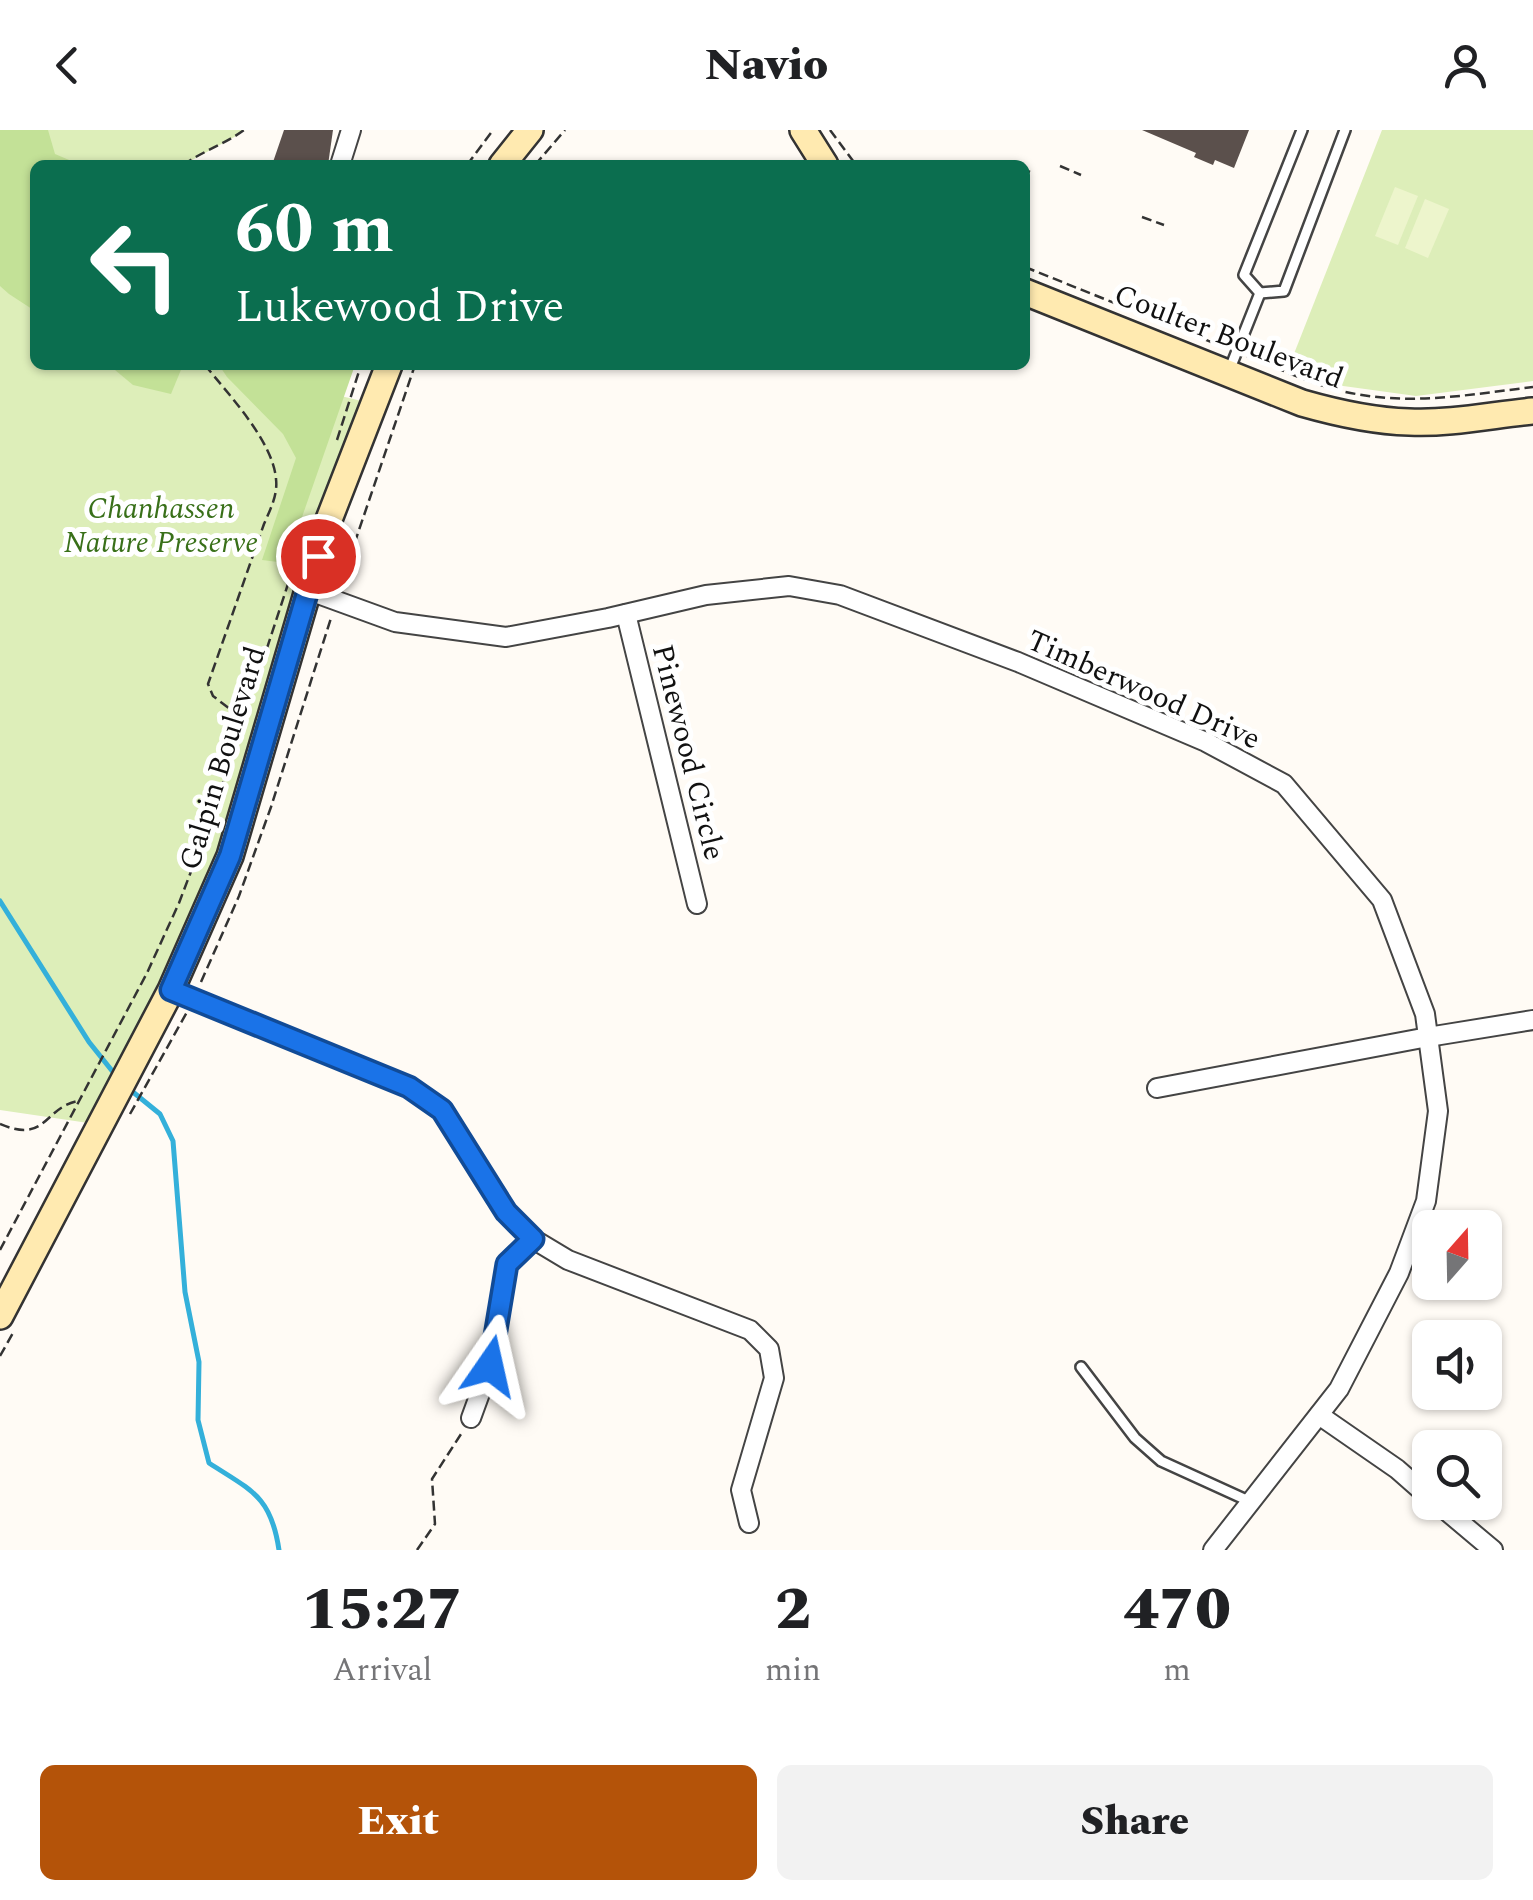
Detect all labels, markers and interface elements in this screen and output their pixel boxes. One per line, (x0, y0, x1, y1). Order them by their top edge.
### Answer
text: Navio (705, 31, 828, 100)
icon: back (40, 38, 95, 93)
icon: person (1438, 38, 1493, 93)
text: 60 m (235, 177, 394, 283)
icon: left (70, 200, 200, 330)
street label: Coulter Boulevard (1107, 272, 1350, 402)
text: Lukewood Drive (235, 273, 564, 342)
park label: Chanhassen Nature Preserve (64, 486, 258, 566)
pin (276, 514, 361, 599)
icon: arrive (291, 529, 346, 584)
street label: Timberwood Drive (1019, 618, 1268, 762)
street label: Pinewood Circle (639, 640, 737, 865)
street label: Galpin Boulevard (167, 641, 279, 876)
north arrow (1412, 1210, 1502, 1300)
map controls (1412, 1210, 1502, 1520)
position arrow (438, 1314, 542, 1418)
button: sound (1412, 1320, 1502, 1410)
button: search (1412, 1430, 1502, 1520)
text: 15:27 (302, 1564, 463, 1656)
text: 2 (775, 1564, 811, 1656)
text: 470 (1123, 1564, 1231, 1656)
text: Arrival (333, 1646, 432, 1695)
text: min (765, 1646, 821, 1695)
text: m (1163, 1646, 1191, 1695)
button: Exit (40, 1765, 757, 1880)
button: Share (777, 1765, 1493, 1880)

